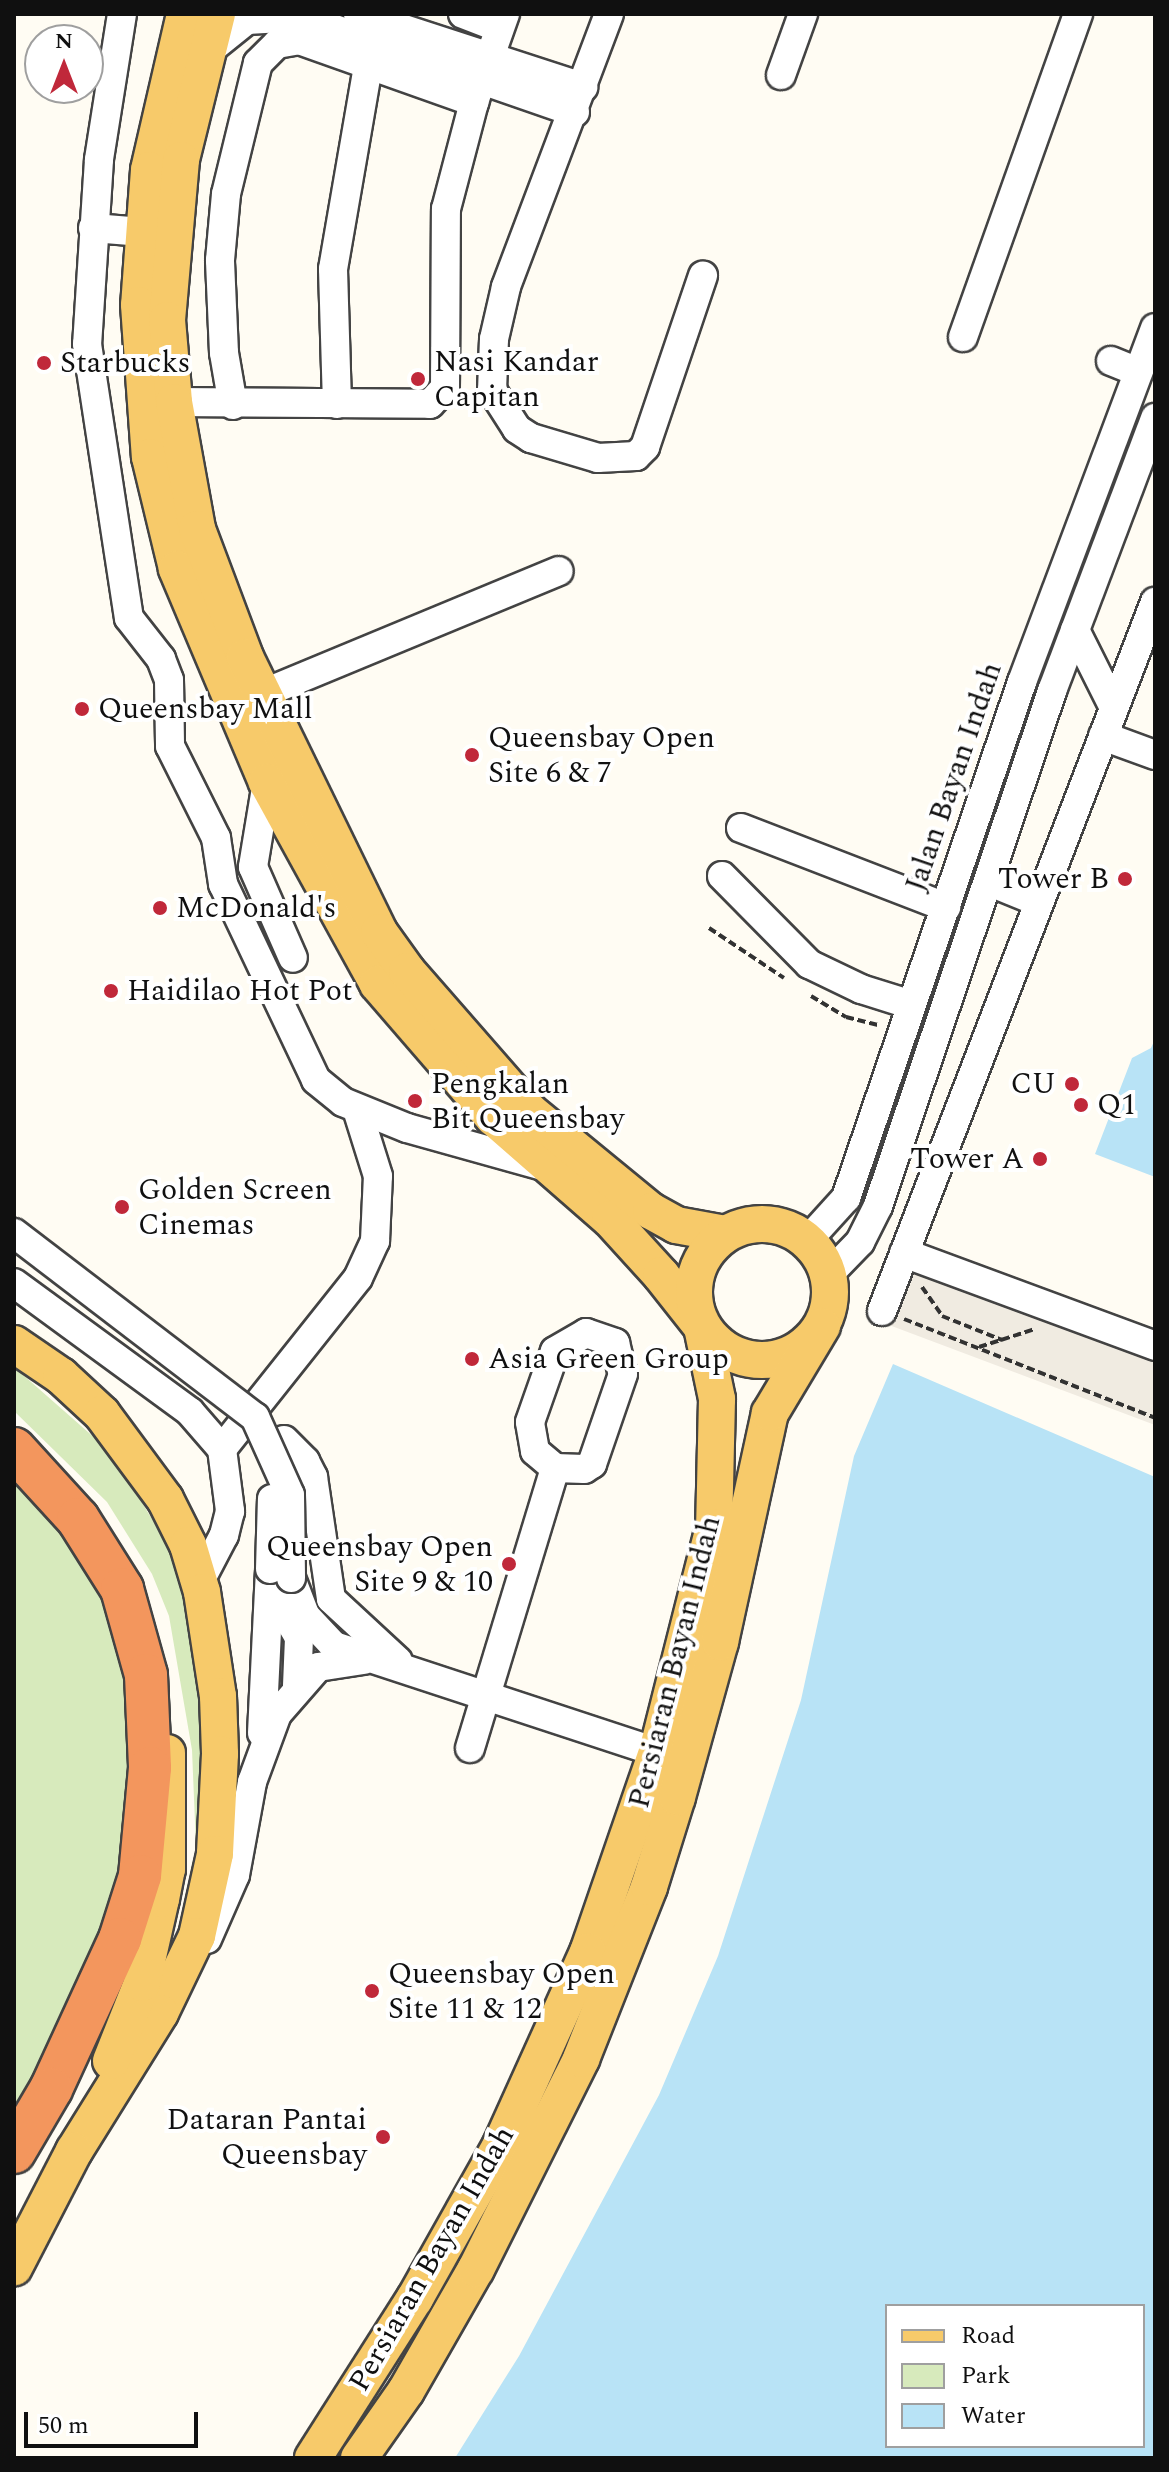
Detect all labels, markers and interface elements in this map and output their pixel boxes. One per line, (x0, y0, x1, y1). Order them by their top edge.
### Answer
north arrow (24, 24, 104, 104)
text: N (55, 25, 73, 58)
place label: Nasi Kandar Capitan (434, 344, 599, 414)
place label: Starbucks (60, 345, 191, 381)
marker: Starbucks (35, 354, 53, 372)
marker: Nasi Kandar Capitan (409, 370, 427, 388)
street label: Jalan Bayan Indah (898, 658, 1010, 896)
place label: Queensbay Mall (98, 691, 312, 727)
marker: Queensbay Mall (73, 700, 91, 718)
place label: Queensbay Open Site 6 & 7 (488, 720, 715, 790)
marker: Queensbay Open Site 6 & 7 (463, 746, 481, 764)
place label: Tower B (998, 861, 1109, 897)
marker: Tower B (1116, 870, 1134, 888)
place label: McDonald's (176, 890, 336, 926)
marker: McDonald's (151, 899, 169, 917)
place label: Haidilao Hot Pot (127, 973, 353, 1009)
marker: Haidilao Hot Pot (102, 982, 120, 1000)
place label: Pengkalan Bit Queensbay (431, 1066, 624, 1136)
place label: CU (1011, 1066, 1056, 1102)
marker: CU (1063, 1075, 1081, 1093)
place label: Q1 (1097, 1087, 1136, 1123)
marker: Pengkalan Bit Queensbay (406, 1092, 424, 1110)
marker: Q1 (1072, 1096, 1090, 1114)
place label: Tower A (910, 1141, 1024, 1177)
marker: Tower A (1031, 1150, 1049, 1168)
place label: Golden Screen Cinemas (138, 1172, 332, 1242)
marker: Golden Screen Cinemas (113, 1198, 131, 1216)
place label: Asia Green Group (488, 1341, 729, 1377)
marker: Asia Green Group (463, 1350, 481, 1368)
street label: Persiaran Bayan Indah (621, 1512, 729, 1812)
place label: Queensbay Open Site 9 & 10 (266, 1529, 493, 1600)
marker: Queensbay Open Site 9 & 10 (500, 1555, 518, 1573)
place label: Queensbay Open Site 11 & 12 (388, 1956, 615, 2026)
marker: Queensbay Open Site 11 & 12 (363, 1982, 381, 2000)
place label: Dataran Pantai Queensbay (167, 2102, 367, 2172)
street label: Persiaran Bayan Indah (341, 2120, 523, 2398)
marker: Dataran Pantai Queensbay (374, 2128, 392, 2146)
legend (885, 2304, 1145, 2448)
text: Road (961, 2318, 1015, 2354)
text: Park (961, 2358, 1011, 2394)
scale bar (28, 2396, 202, 2446)
text: Water (961, 2398, 1025, 2434)
text: 50 m (38, 2408, 89, 2444)

